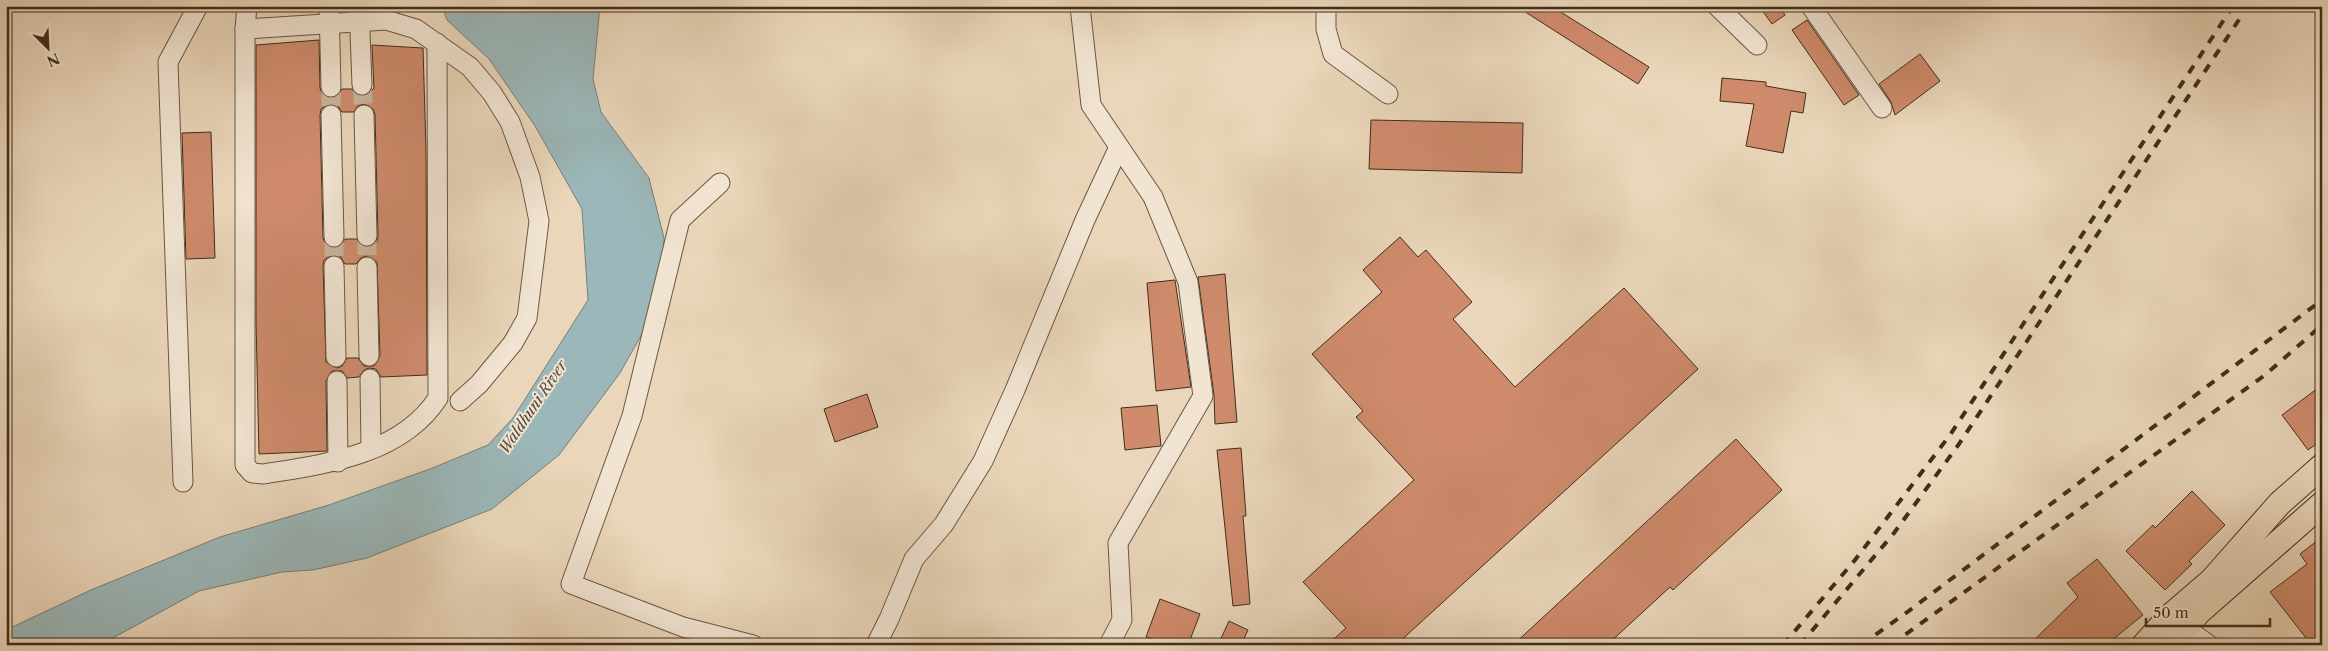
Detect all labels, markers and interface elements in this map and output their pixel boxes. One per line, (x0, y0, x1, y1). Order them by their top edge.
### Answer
north arrow (22, 22, 72, 72)
text: N (44, 49, 63, 71)
water label: Waldhuni River (494, 355, 572, 457)
scale bar (2146, 596, 2269, 628)
text: 50 m (2153, 603, 2189, 622)

